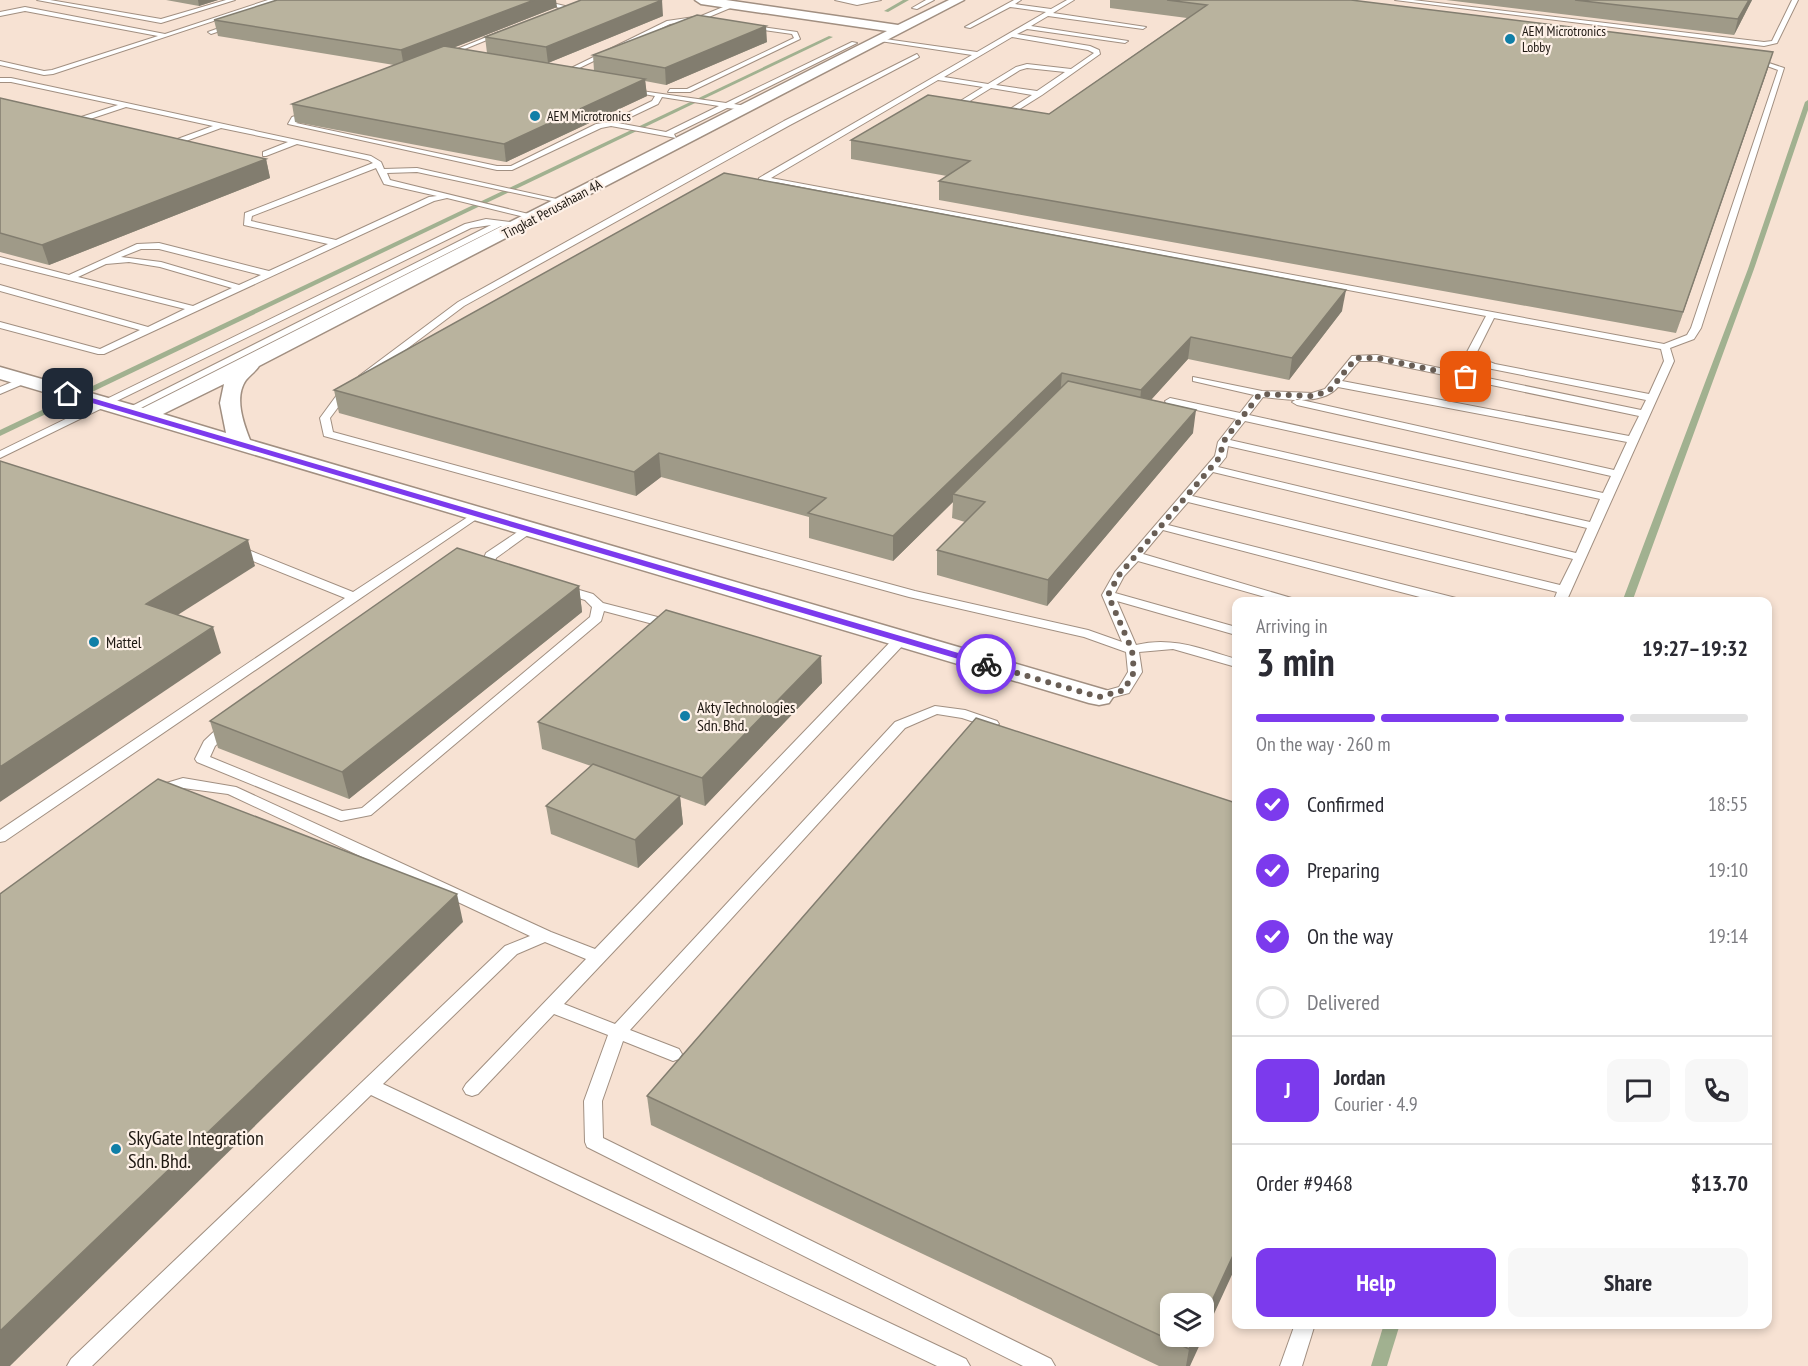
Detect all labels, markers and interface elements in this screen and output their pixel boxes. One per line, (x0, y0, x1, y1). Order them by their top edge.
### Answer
place label: AEM Microtronics Lobby (1522, 22, 1606, 56)
marker: AEM Microtronics Lobby (1503, 32, 1517, 46)
place label: AEM Microtronics (547, 107, 631, 125)
marker: AEM Microtronics (528, 109, 542, 123)
street label: Tingkat Perusahaan 4A (499, 175, 605, 243)
pin (1440, 351, 1491, 402)
icon: bag (1449, 360, 1482, 393)
pin (42, 368, 93, 419)
icon: home (51, 377, 84, 410)
text: Arriving in (1256, 613, 1328, 639)
place label: Mattel (106, 632, 142, 652)
courier (956, 634, 1016, 694)
text: 19:27–19:32 (1642, 634, 1748, 662)
marker: Mattel (87, 635, 101, 649)
text: 3 min (1256, 636, 1335, 687)
icon: bike (970, 648, 1003, 681)
place label: Akty Technologies Sdn. Bhd. (697, 697, 795, 735)
marker: Akty Technologies Sdn. Bhd. (678, 709, 692, 723)
text: On the way · 260 m (1256, 731, 1391, 757)
icon: check (1256, 788, 1289, 821)
text: Confirmed (1307, 790, 1384, 818)
text: 18:55 (1708, 791, 1748, 817)
icon: check (1256, 854, 1289, 887)
text: Preparing (1307, 856, 1380, 884)
text: 19:10 (1708, 857, 1748, 883)
icon: check (1256, 920, 1289, 953)
text: On the way (1307, 922, 1393, 950)
text: 19:14 (1708, 923, 1748, 949)
text: Delivered (1307, 988, 1380, 1016)
button: chat (1607, 1059, 1670, 1122)
button: phone (1685, 1059, 1748, 1122)
text: Jordan (1334, 1063, 1385, 1091)
text: J (1284, 1076, 1291, 1104)
text: Courier · 4.9 (1334, 1091, 1418, 1117)
place label: SkyGate Integration Sdn. Bhd. (128, 1125, 264, 1174)
marker: SkyGate Integration Sdn. Bhd. (109, 1142, 123, 1156)
text: Order #9468 (1256, 1169, 1353, 1197)
text: $13.70 (1691, 1169, 1748, 1197)
button: Help (1256, 1248, 1496, 1317)
button: Share (1508, 1248, 1748, 1317)
map controls (1160, 1293, 1214, 1347)
button: layers (1160, 1293, 1214, 1347)

